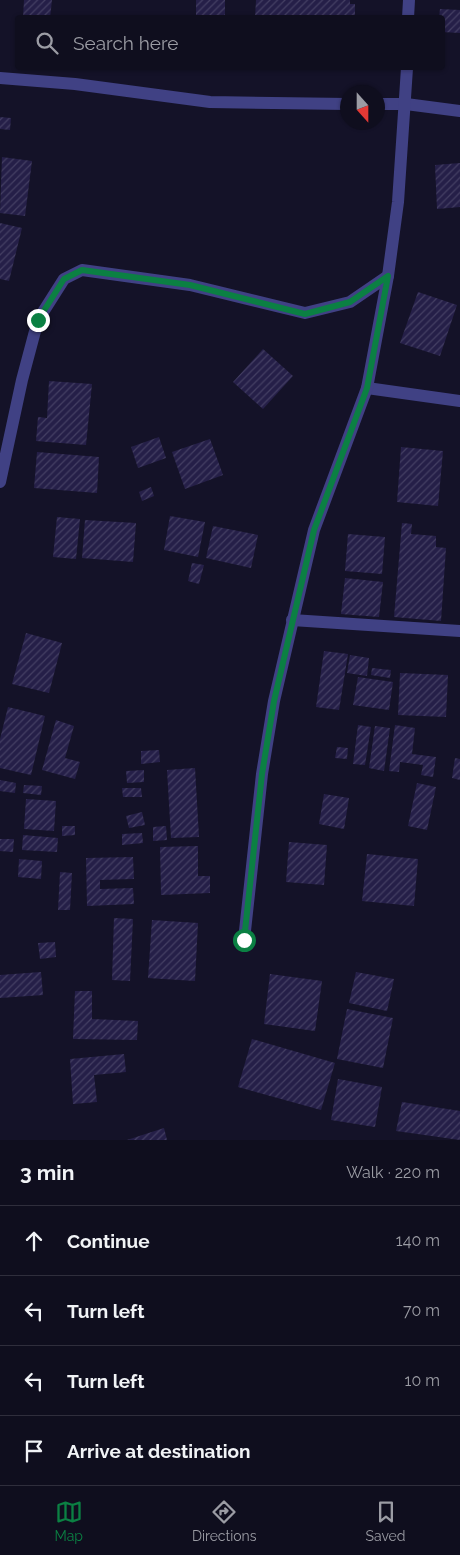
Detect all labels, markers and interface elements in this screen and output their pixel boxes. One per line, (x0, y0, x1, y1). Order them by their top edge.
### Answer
search box (15, 15, 445, 70)
icon: search (33, 29, 61, 57)
text: Search here (73, 32, 179, 54)
north arrow (340, 85, 385, 130)
route end (27, 309, 50, 332)
route start (233, 929, 256, 952)
text: 3 min (20, 1160, 74, 1185)
text: Walk · 220 m (346, 1163, 440, 1182)
icon: ahead (20, 1227, 48, 1255)
text: Continue (67, 1230, 150, 1252)
text: 140 m (396, 1231, 440, 1250)
icon: left (20, 1297, 48, 1325)
text: Turn left (67, 1300, 144, 1322)
text: 70 m (403, 1301, 440, 1320)
icon: left (20, 1367, 48, 1395)
text: Turn left (67, 1370, 144, 1392)
text: 10 m (405, 1371, 440, 1390)
icon: arrive (20, 1437, 48, 1465)
text: Arrive at destination (67, 1440, 251, 1462)
tab: Map (54, 1498, 83, 1544)
tab: Directions (192, 1498, 257, 1544)
tab: Saved (365, 1498, 406, 1544)

